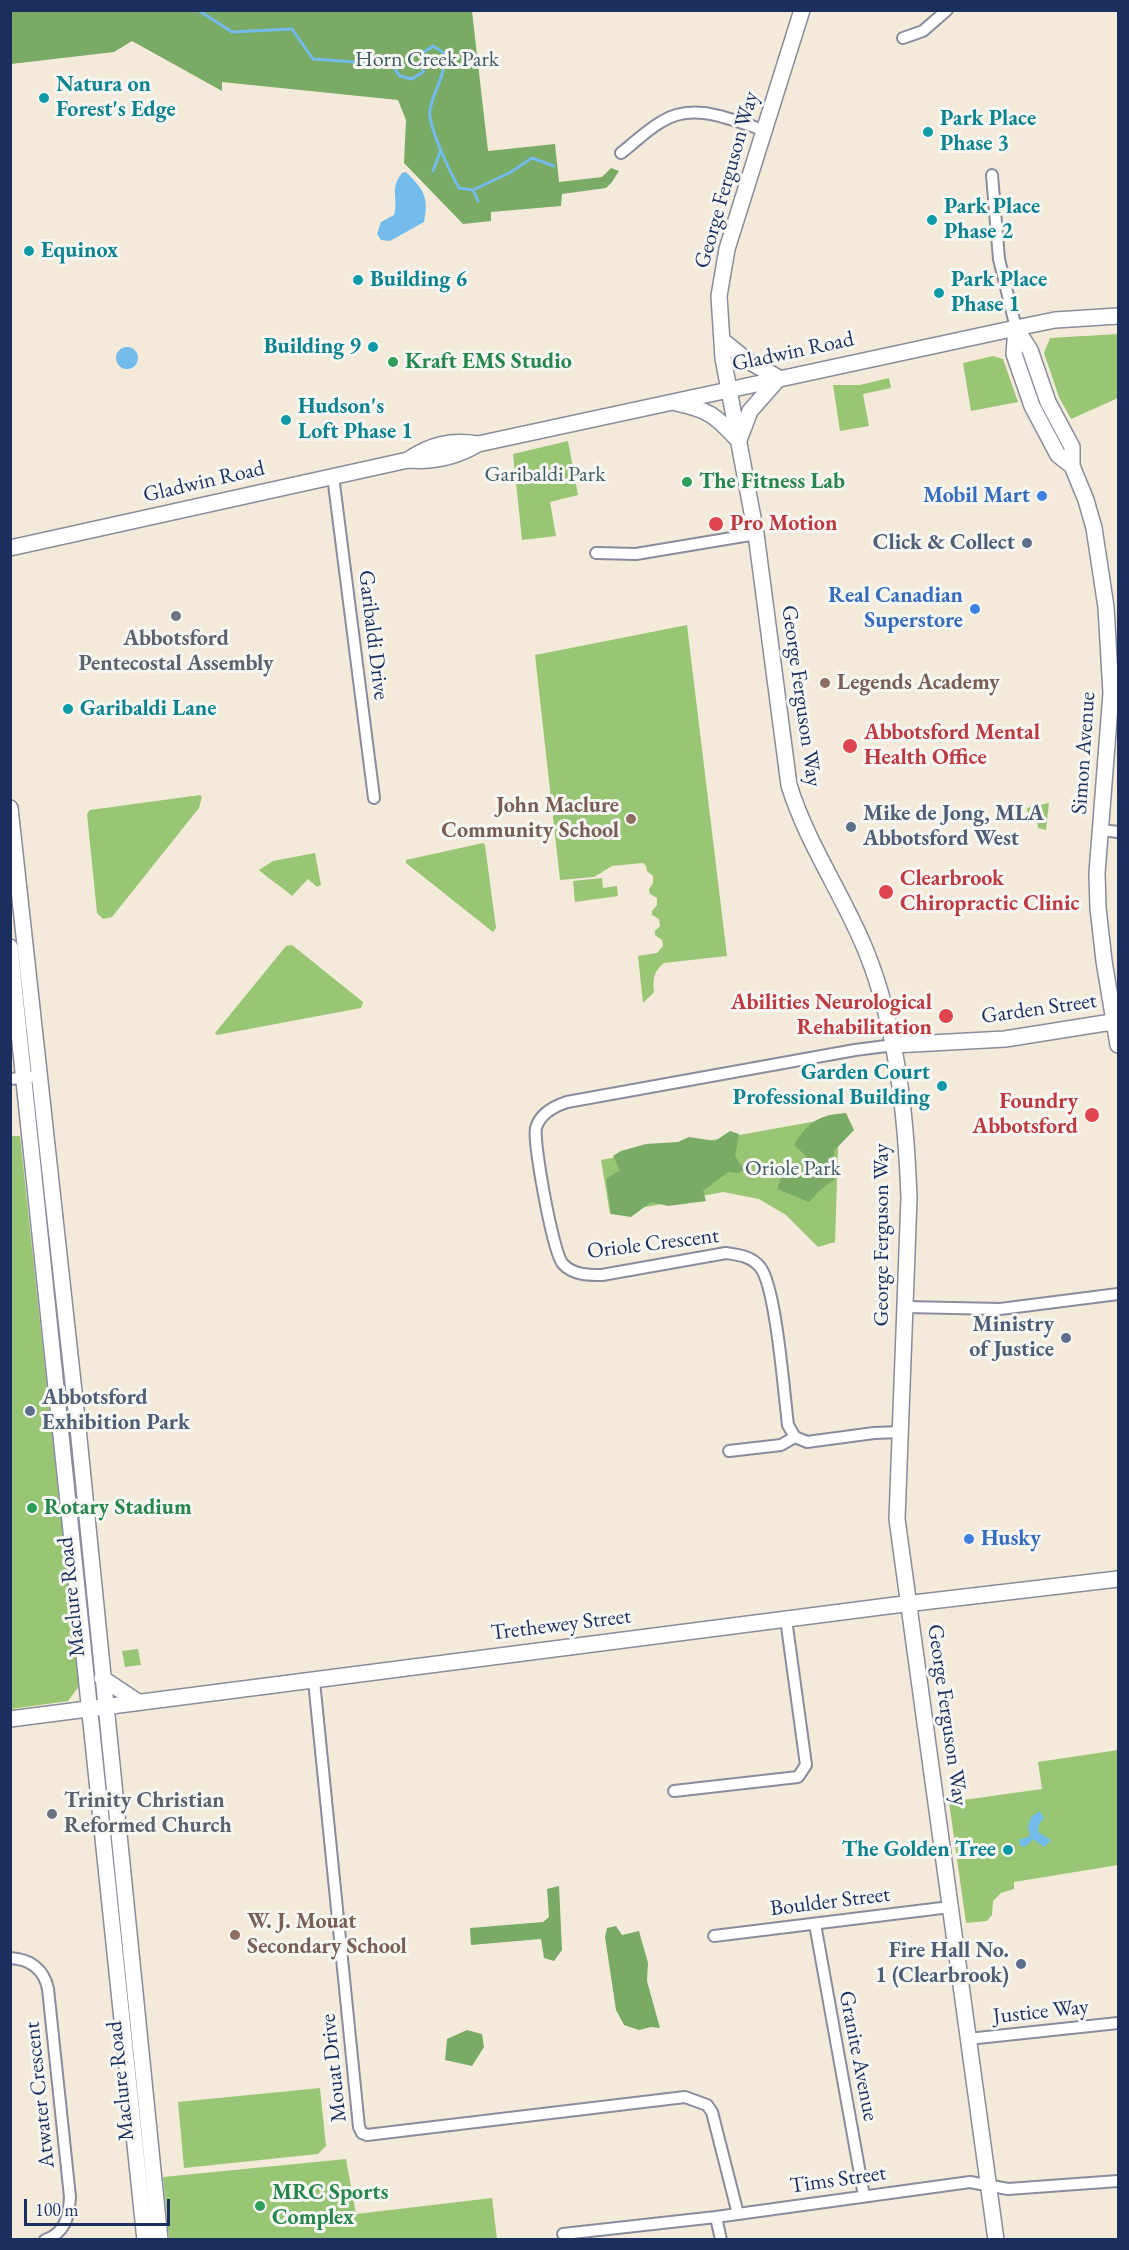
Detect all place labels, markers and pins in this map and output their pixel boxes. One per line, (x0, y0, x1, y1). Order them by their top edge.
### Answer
place label: Natura on Forest's Edge (56, 72, 176, 124)
marker: Natura on Forest's Edge (37, 91, 51, 105)
place label: Park Place Phase 3 (940, 106, 1036, 158)
marker: Park Place Phase 3 (921, 125, 935, 139)
place label: Park Place Phase 2 (944, 194, 1040, 246)
marker: Park Place Phase 2 (925, 213, 939, 227)
place label: Equinox (41, 238, 118, 264)
marker: Equinox (22, 244, 36, 258)
place label: Building 6 (370, 267, 467, 293)
place label: Park Place Phase 1 (951, 267, 1047, 318)
marker: Building 6 (351, 273, 365, 287)
marker: Park Place Phase 1 (932, 286, 946, 300)
place label: Building 9 (264, 334, 361, 360)
marker: Building 9 (366, 340, 380, 354)
place label: Kraft EMS Studio (405, 349, 572, 375)
marker: Kraft EMS Studio (386, 355, 400, 369)
place label: Hudson's Loft Phase 1 (298, 394, 413, 446)
marker: Hudson's Loft Phase 1 (279, 413, 293, 427)
place label: The Fitness Lab (699, 469, 845, 495)
marker: The Fitness Lab (680, 475, 694, 489)
place label: Mobil Mart (923, 483, 1030, 509)
marker: Mobil Mart (1035, 489, 1049, 503)
place label: Pro Motion (730, 511, 837, 537)
marker: Pro Motion (707, 515, 725, 533)
place label: Click & Collect (873, 530, 1015, 556)
marker: Click & Collect (1020, 536, 1034, 550)
place label: Real Canadian Superstore (828, 583, 963, 634)
marker: Real Canadian Superstore (968, 602, 982, 616)
marker: Abbotsford Pentecostal Assembly (169, 609, 183, 623)
place label: Abbotsford Pentecostal Assembly (78, 626, 274, 678)
place label: Legends Academy (837, 670, 1000, 696)
marker: Legends Academy (818, 676, 832, 690)
place label: Garibaldi Lane (80, 696, 216, 722)
marker: Garibaldi Lane (61, 702, 75, 716)
place label: Abbotsford Mental Health Office (864, 720, 1040, 772)
marker: Abbotsford Mental Health Office (841, 737, 859, 755)
place label: John Maclure Community School (441, 793, 619, 844)
place label: Mike de Jong, MLA Abbotsford West (863, 801, 1044, 852)
marker: John Maclure Community School (624, 812, 638, 826)
marker: Mike de Jong, MLA Abbotsford West (844, 820, 858, 834)
place label: Clearbrook Chiropractic Clinic (900, 866, 1080, 918)
marker: Clearbrook Chiropractic Clinic (877, 883, 895, 901)
place label: Abilities Neurological Rehabilitation (731, 990, 932, 1042)
marker: Abilities Neurological Rehabilitation (937, 1007, 955, 1025)
place label: Garden Court Professional Building (733, 1060, 930, 1112)
marker: Garden Court Professional Building (935, 1079, 949, 1093)
place label: Foundry Abbotsford (972, 1089, 1078, 1140)
marker: Foundry Abbotsford (1083, 1106, 1101, 1124)
place label: Ministry of Justice (969, 1312, 1054, 1364)
marker: Ministry of Justice (1059, 1331, 1073, 1345)
place label: Abbotsford Exhibition Park (42, 1385, 190, 1436)
marker: Abbotsford Exhibition Park (23, 1404, 37, 1418)
place label: Rotary Stadium (44, 1495, 192, 1521)
marker: Rotary Stadium (25, 1501, 39, 1515)
place label: Husky (981, 1526, 1041, 1552)
marker: Husky (962, 1532, 976, 1546)
place label: Trinity Christian Reformed Church (64, 1788, 232, 1840)
marker: Trinity Christian Reformed Church (45, 1807, 59, 1821)
place label: The Golden Tree (842, 1837, 996, 1863)
marker: The Golden Tree (1001, 1843, 1015, 1857)
place label: W. J. Mouat Secondary School (247, 1909, 407, 1960)
marker: W. J. Mouat Secondary School (228, 1928, 242, 1942)
place label: Fire Hall No. 1 (Clearbrook) (875, 1938, 1009, 1990)
marker: Fire Hall No. 1 (Clearbrook) (1014, 1957, 1028, 1971)
place label: MRC Sports Complex (272, 2180, 388, 2232)
marker: MRC Sports Complex (253, 2199, 267, 2213)

